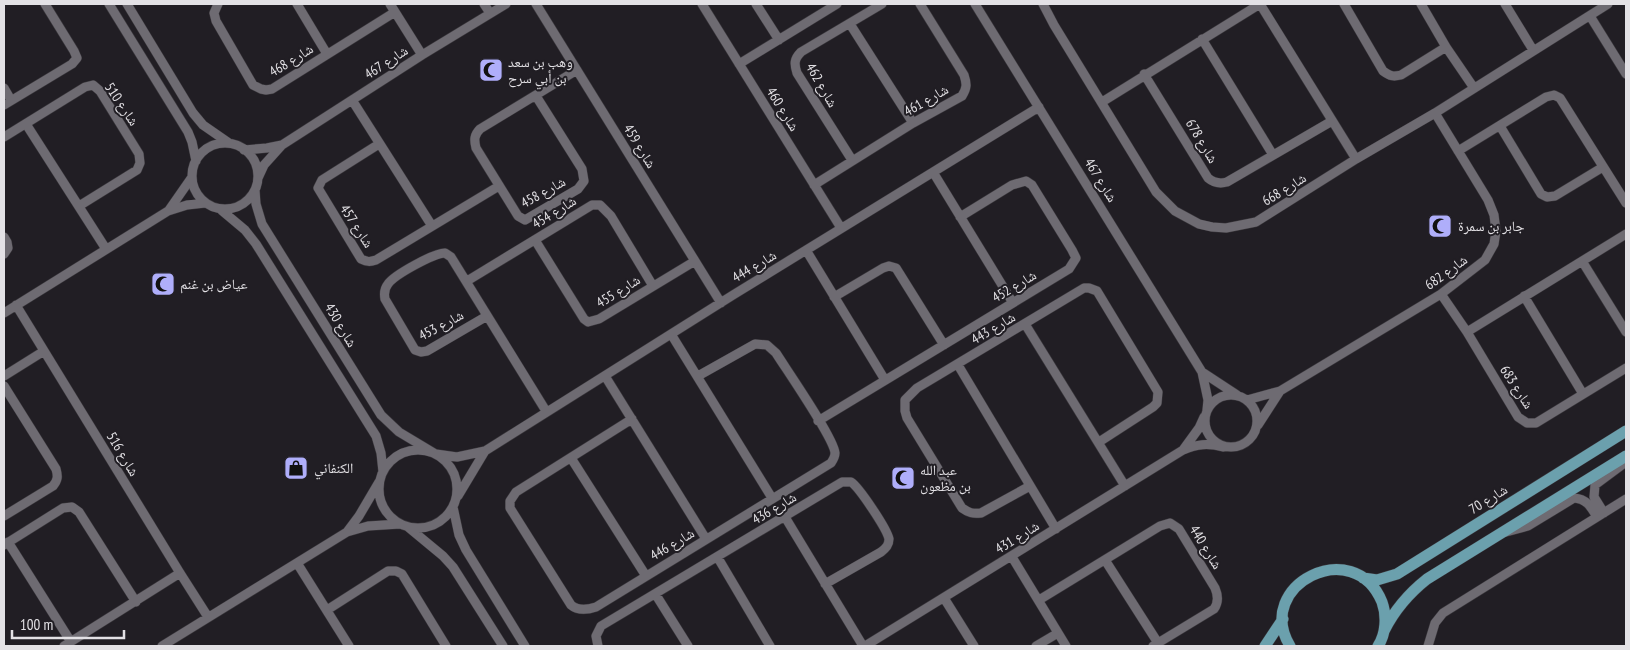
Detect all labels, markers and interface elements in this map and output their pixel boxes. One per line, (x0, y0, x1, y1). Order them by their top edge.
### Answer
street label: شارع 468 (266, 40, 317, 81)
street label: شارع 467 (361, 41, 412, 84)
place label: وهب بن سعد بن أبي سرح (508, 53, 573, 90)
mosque icon: وهب بن سعد بن أبي سرح (478, 57, 504, 83)
street label: شارع 462 (801, 59, 842, 111)
street label: شارع 510 (100, 79, 143, 130)
street label: شارع 461 (900, 80, 952, 121)
street label: شارع 460 (762, 84, 803, 135)
street label: شارع 678 (1181, 116, 1222, 167)
street label: شارع 459 (619, 121, 660, 172)
street label: شارع 467 (1080, 155, 1121, 206)
street label: شارع 668 (1259, 169, 1310, 210)
street label: شارع 458 (517, 172, 569, 213)
street label: شارع 454 (529, 192, 580, 233)
street label: شارع 457 (335, 201, 378, 252)
mosque icon: جابر بن سمرة (1427, 213, 1453, 239)
place label: جابر بن سمرة (1458, 217, 1524, 235)
street label: شارع 444 (729, 246, 780, 287)
street label: شارع 682 (1421, 250, 1471, 294)
street label: شارع 452 (989, 266, 1040, 307)
mosque icon: عياض بن غنم (150, 271, 176, 297)
street label: شارع 455 (593, 271, 644, 312)
place label: عياض بن غنم (180, 275, 248, 294)
street label: شارع 430 (320, 300, 361, 351)
street label: شارع 453 (415, 306, 467, 345)
street label: شارع 443 (968, 308, 1019, 349)
street label: شارع 683 (1495, 362, 1538, 413)
street label: شارع 516 (102, 429, 143, 480)
shop icon: الكنفاني (283, 455, 309, 481)
place label: الكنفاني (314, 459, 353, 480)
place label: عبد الله بن مظعون (920, 461, 971, 495)
mosque icon: عبد الله بن مظعون (890, 465, 916, 491)
street label: شارع 70 (1465, 480, 1511, 519)
street label: شارع 436 (749, 488, 800, 529)
street label: شارع 431 (992, 517, 1043, 558)
street label: شارع 440 (1185, 522, 1226, 573)
street label: شارع 446 (647, 524, 698, 565)
scale bar (12, 608, 125, 640)
text: 100 m (20, 615, 53, 634)

